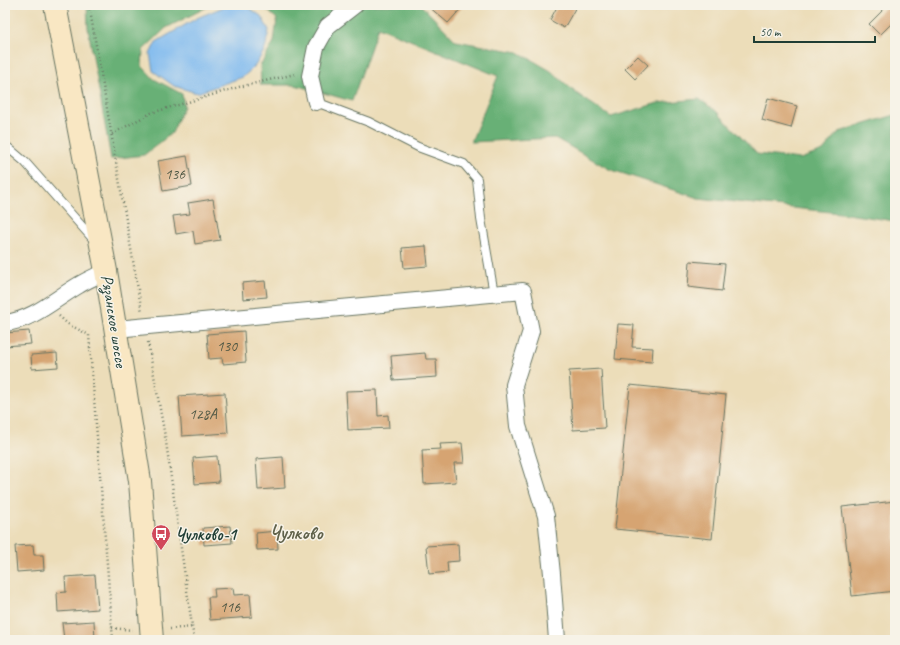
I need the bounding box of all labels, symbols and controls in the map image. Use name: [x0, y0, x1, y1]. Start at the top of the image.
scale bar: [754, 18, 875, 44]
text: 50 m: [760, 24, 782, 40]
house number: 136: [165, 165, 186, 184]
street label: Рязанское шоссе: [95, 273, 132, 370]
house number: 130: [217, 337, 238, 356]
house number: 128А: [189, 405, 218, 424]
district label: Чулково: [269, 521, 324, 545]
bus stop icon: Чулково-1: [150, 523, 172, 551]
place label: Чулково-1: [175, 524, 238, 545]
house number: 116: [220, 598, 241, 617]

